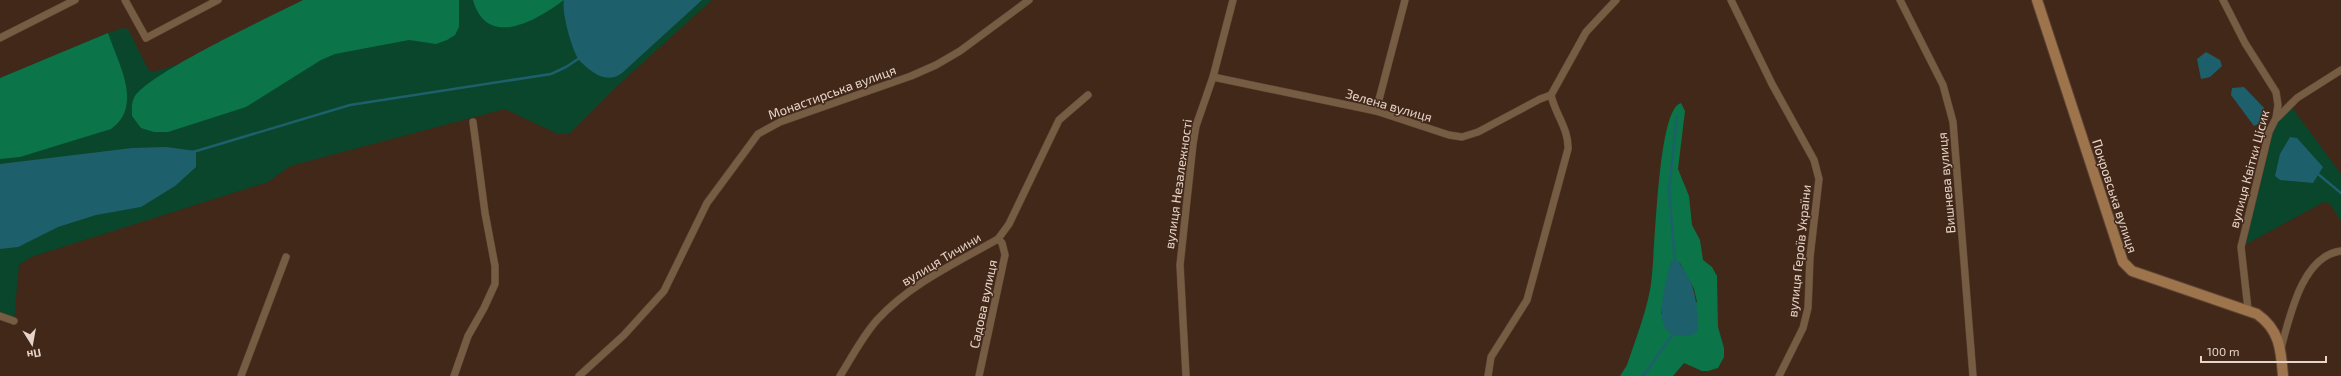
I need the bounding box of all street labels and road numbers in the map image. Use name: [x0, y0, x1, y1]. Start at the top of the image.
street label: Монастирська вулиця: [766, 61, 898, 123]
street label: Зелена вулиця: [1344, 85, 1434, 125]
street label: вулиця Квітки Цісик: [2226, 108, 2272, 230]
street label: вулиця Незалежності: [1161, 118, 1195, 250]
street label: Вишнева вулиця: [1934, 132, 1958, 234]
street label: Покровська вулиця: [2089, 137, 2141, 255]
street label: вулиця Героїв України: [1784, 184, 1814, 318]
street label: вулиця Тичини: [898, 229, 984, 289]
street label: Садова вулиця: [966, 258, 1000, 350]

